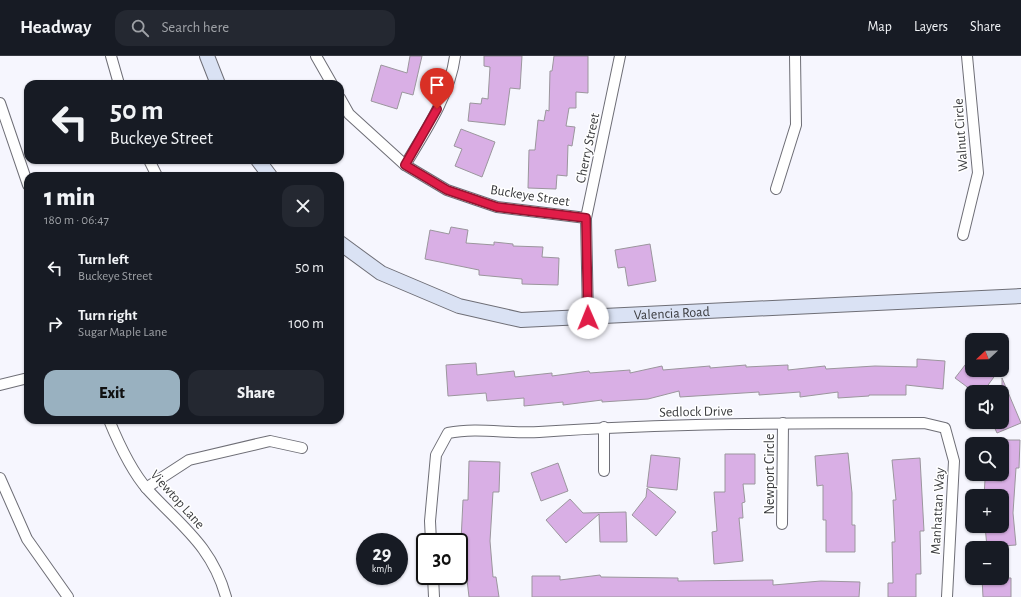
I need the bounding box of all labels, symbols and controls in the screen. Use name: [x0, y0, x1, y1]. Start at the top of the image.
search box: [115, 10, 395, 46]
icon: search: [129, 17, 151, 39]
text: Headway: [20, 18, 91, 37]
text: Search here: [161, 20, 229, 35]
text: Map: [867, 20, 892, 34]
text: Layers: [914, 20, 948, 34]
text: Share: [970, 20, 1001, 34]
pin: [420, 68, 454, 109]
icon: arrive: [426, 74, 448, 96]
icon: left: [44, 96, 96, 148]
text: 50 m: [110, 97, 164, 125]
street label: Walnut Circle: [951, 98, 971, 172]
street label: Cherry Street: [574, 111, 602, 185]
text: Buckeye Street: [110, 130, 213, 148]
street label: Buckeye Street: [489, 183, 571, 209]
button: close: [282, 185, 324, 227]
text: 1 min: [44, 186, 95, 210]
text: 180 m · 06:47: [44, 214, 109, 227]
text: Turn left: [78, 252, 129, 267]
icon: left: [44, 257, 66, 279]
text: 50 m: [295, 260, 324, 275]
text: Buckeye Street: [78, 270, 152, 283]
position arrow: [567, 297, 609, 339]
street label: Valencia Road: [633, 305, 710, 323]
text: Turn right: [78, 308, 137, 323]
icon: right: [44, 313, 66, 335]
text: 100 m: [289, 316, 324, 331]
text: Sugar Maple Lane: [78, 326, 167, 339]
north arrow: [965, 333, 1009, 377]
map controls: [965, 333, 1009, 585]
button: Exit: [44, 370, 180, 416]
button: Share: [188, 370, 324, 416]
button: sound: [965, 385, 1009, 429]
street label: Sedlock Drive: [659, 404, 733, 420]
street label: Newport Circle: [763, 434, 777, 514]
button: search: [965, 437, 1009, 481]
street label: Manhattan Way: [929, 467, 947, 555]
street label: Viewtop Lane: [147, 468, 207, 532]
button: +: [965, 489, 1009, 533]
speed limit sign: 30: [416, 533, 468, 585]
button: −: [965, 541, 1009, 585]
text: 29: [372, 544, 392, 564]
text: km/h: [372, 564, 392, 574]

